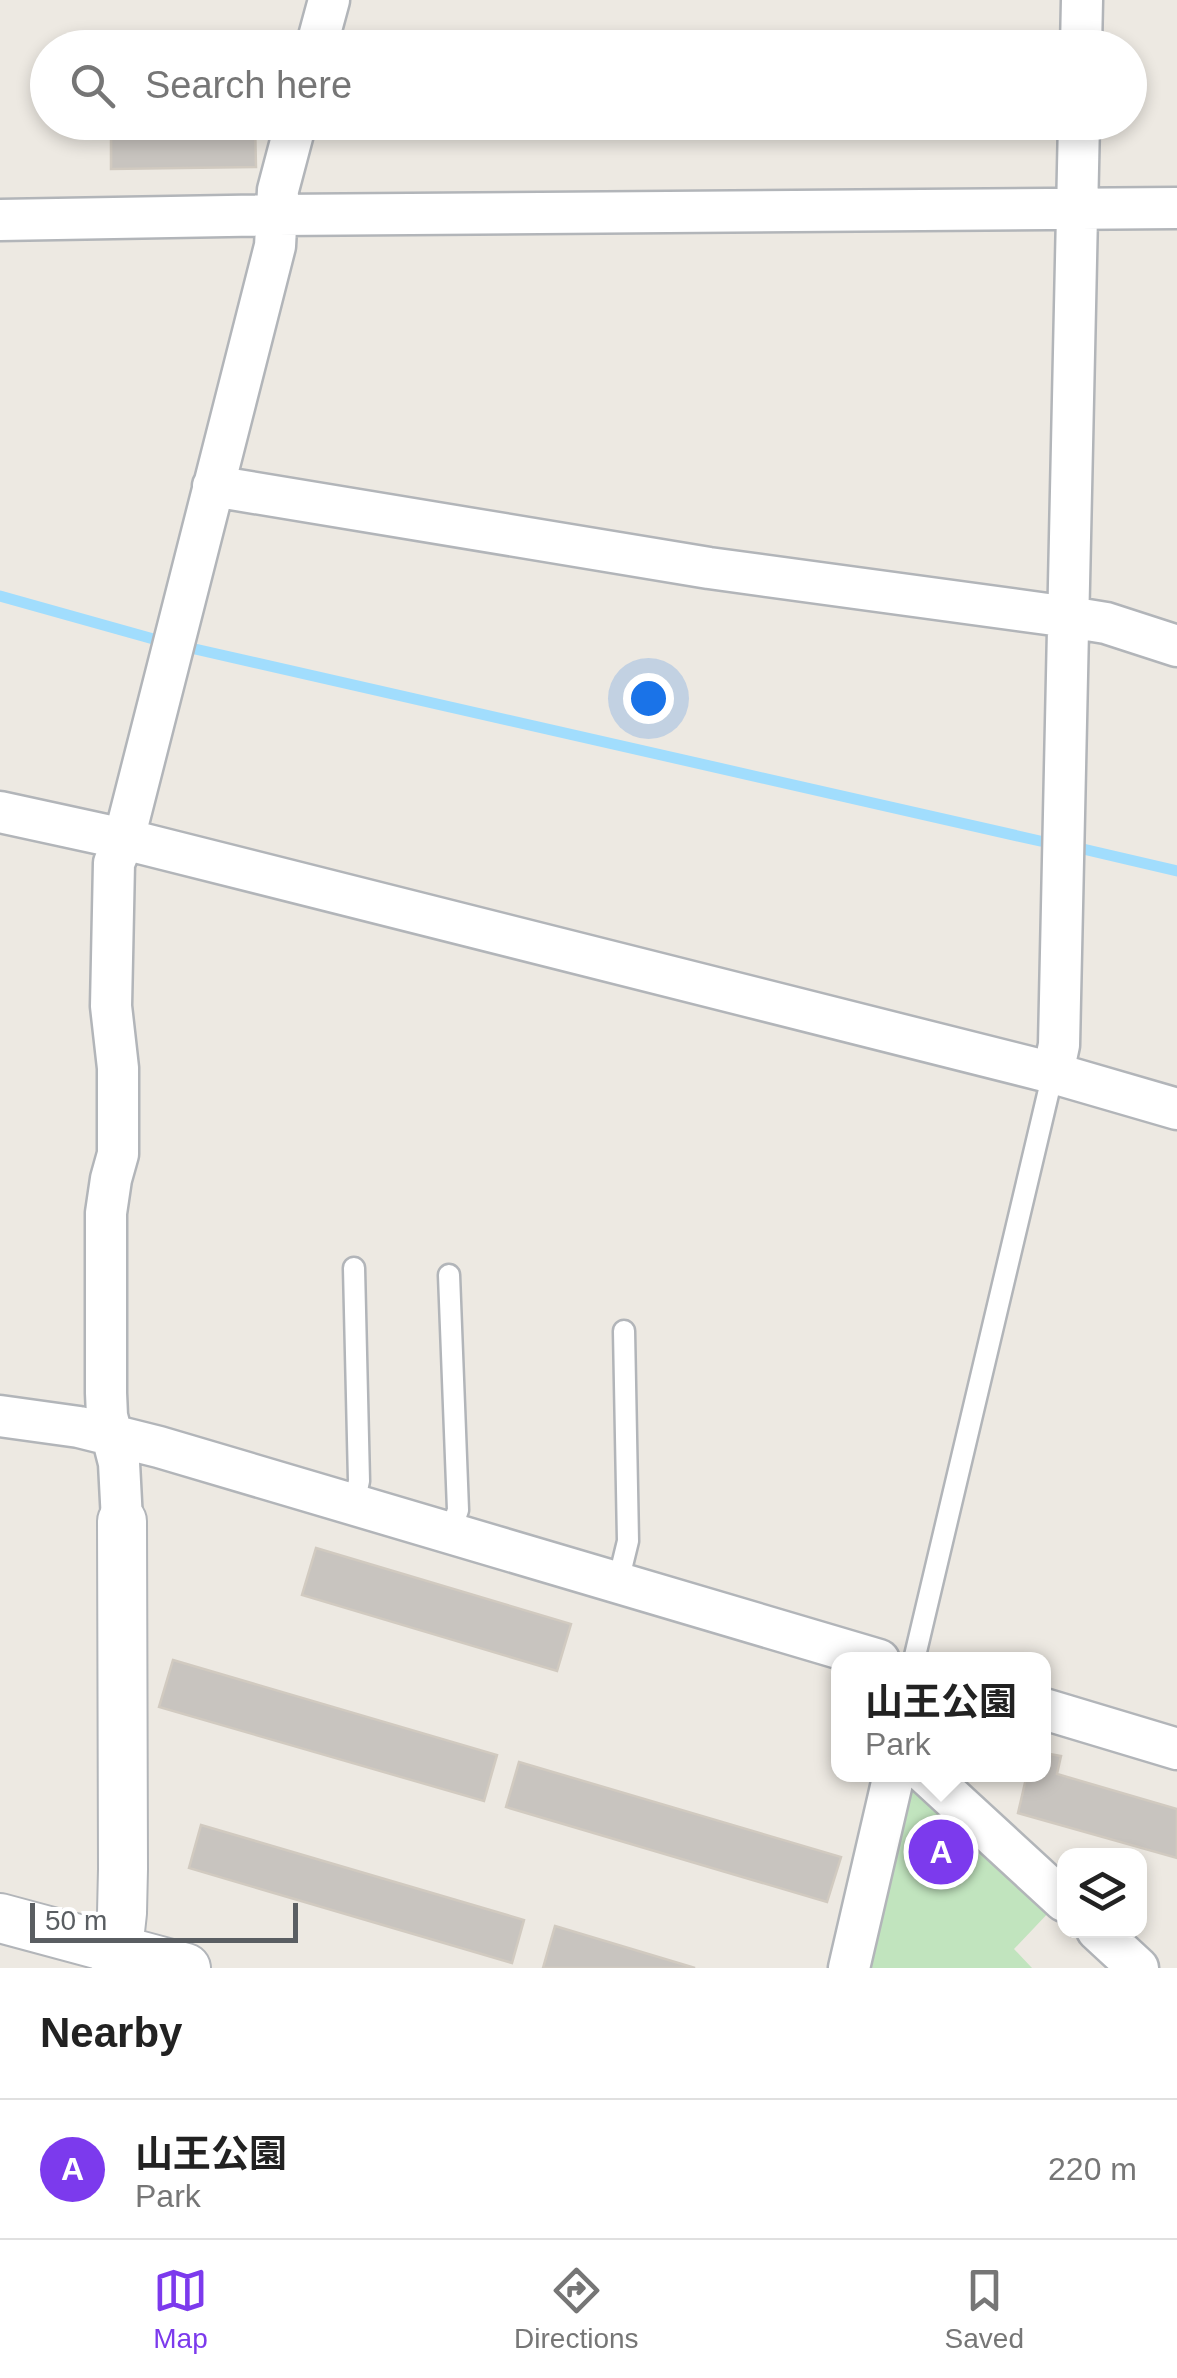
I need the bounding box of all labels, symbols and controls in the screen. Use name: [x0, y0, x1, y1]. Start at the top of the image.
search box: [30, 30, 1147, 140]
icon: search: [65, 58, 120, 113]
text: Search here: [145, 64, 352, 106]
your location: [623, 673, 674, 724]
popup: [831, 1652, 1051, 1782]
text: 山王公園: [865, 1681, 1017, 1723]
text: Park: [865, 1726, 931, 1762]
pin: A: [908, 1814, 974, 1890]
map controls: [1057, 1848, 1147, 1938]
button: layers: [1057, 1848, 1147, 1938]
scale bar: [30, 1898, 298, 1942]
text: 50 m: [45, 1905, 107, 1936]
text: Nearby: [40, 2009, 182, 2056]
text: 山王公園: [135, 2133, 287, 2175]
text: A: [61, 2151, 84, 2187]
text: 220 m: [1048, 2151, 1137, 2187]
text: Park: [135, 2178, 201, 2214]
tab: Map: [153, 2263, 208, 2355]
tab: Directions: [514, 2263, 639, 2355]
tab: Saved: [945, 2263, 1024, 2355]

